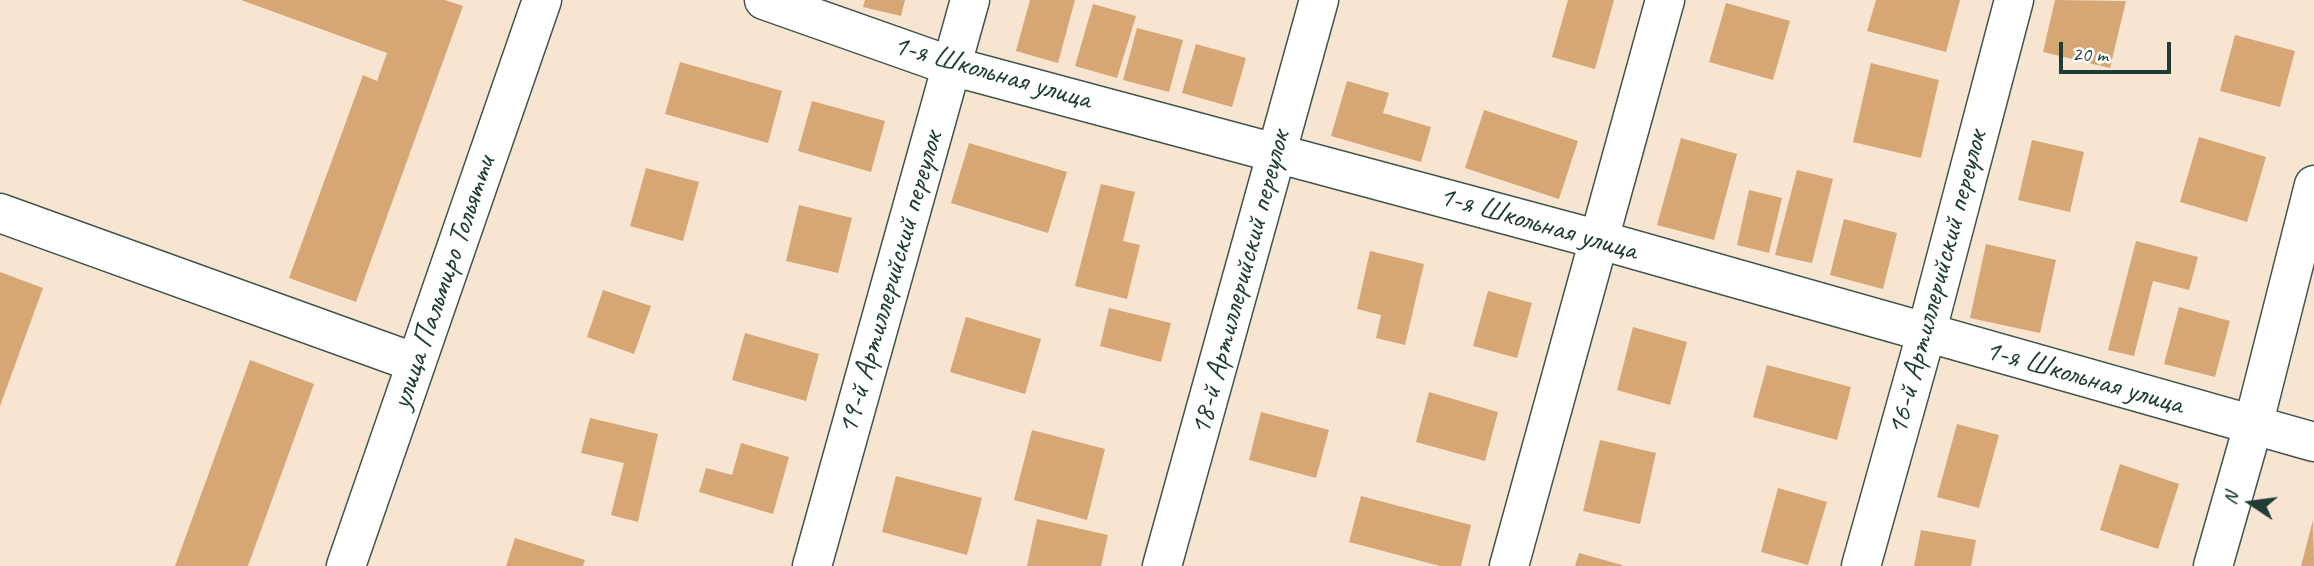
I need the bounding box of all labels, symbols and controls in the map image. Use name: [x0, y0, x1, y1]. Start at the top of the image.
street label: 1-я Школьная улица: [889, 28, 1095, 118]
scale bar: [2062, 28, 2174, 72]
text: 20 m: [2072, 41, 2108, 67]
street label: 19-й Артиллерийский переулок: [830, 127, 952, 439]
street label: 18-й Артиллерийский переулок: [1183, 127, 1299, 439]
street label: 16-й Артиллерийский переулок: [1880, 127, 1996, 439]
street label: улица Пальмиро Тольятти: [384, 152, 504, 414]
street label: 1-я Школьная улица: [1435, 179, 1641, 269]
street label: 1-я Школьная улица: [1981, 333, 2187, 423]
north arrow: [2216, 468, 2286, 538]
text: N: [2218, 490, 2244, 507]

